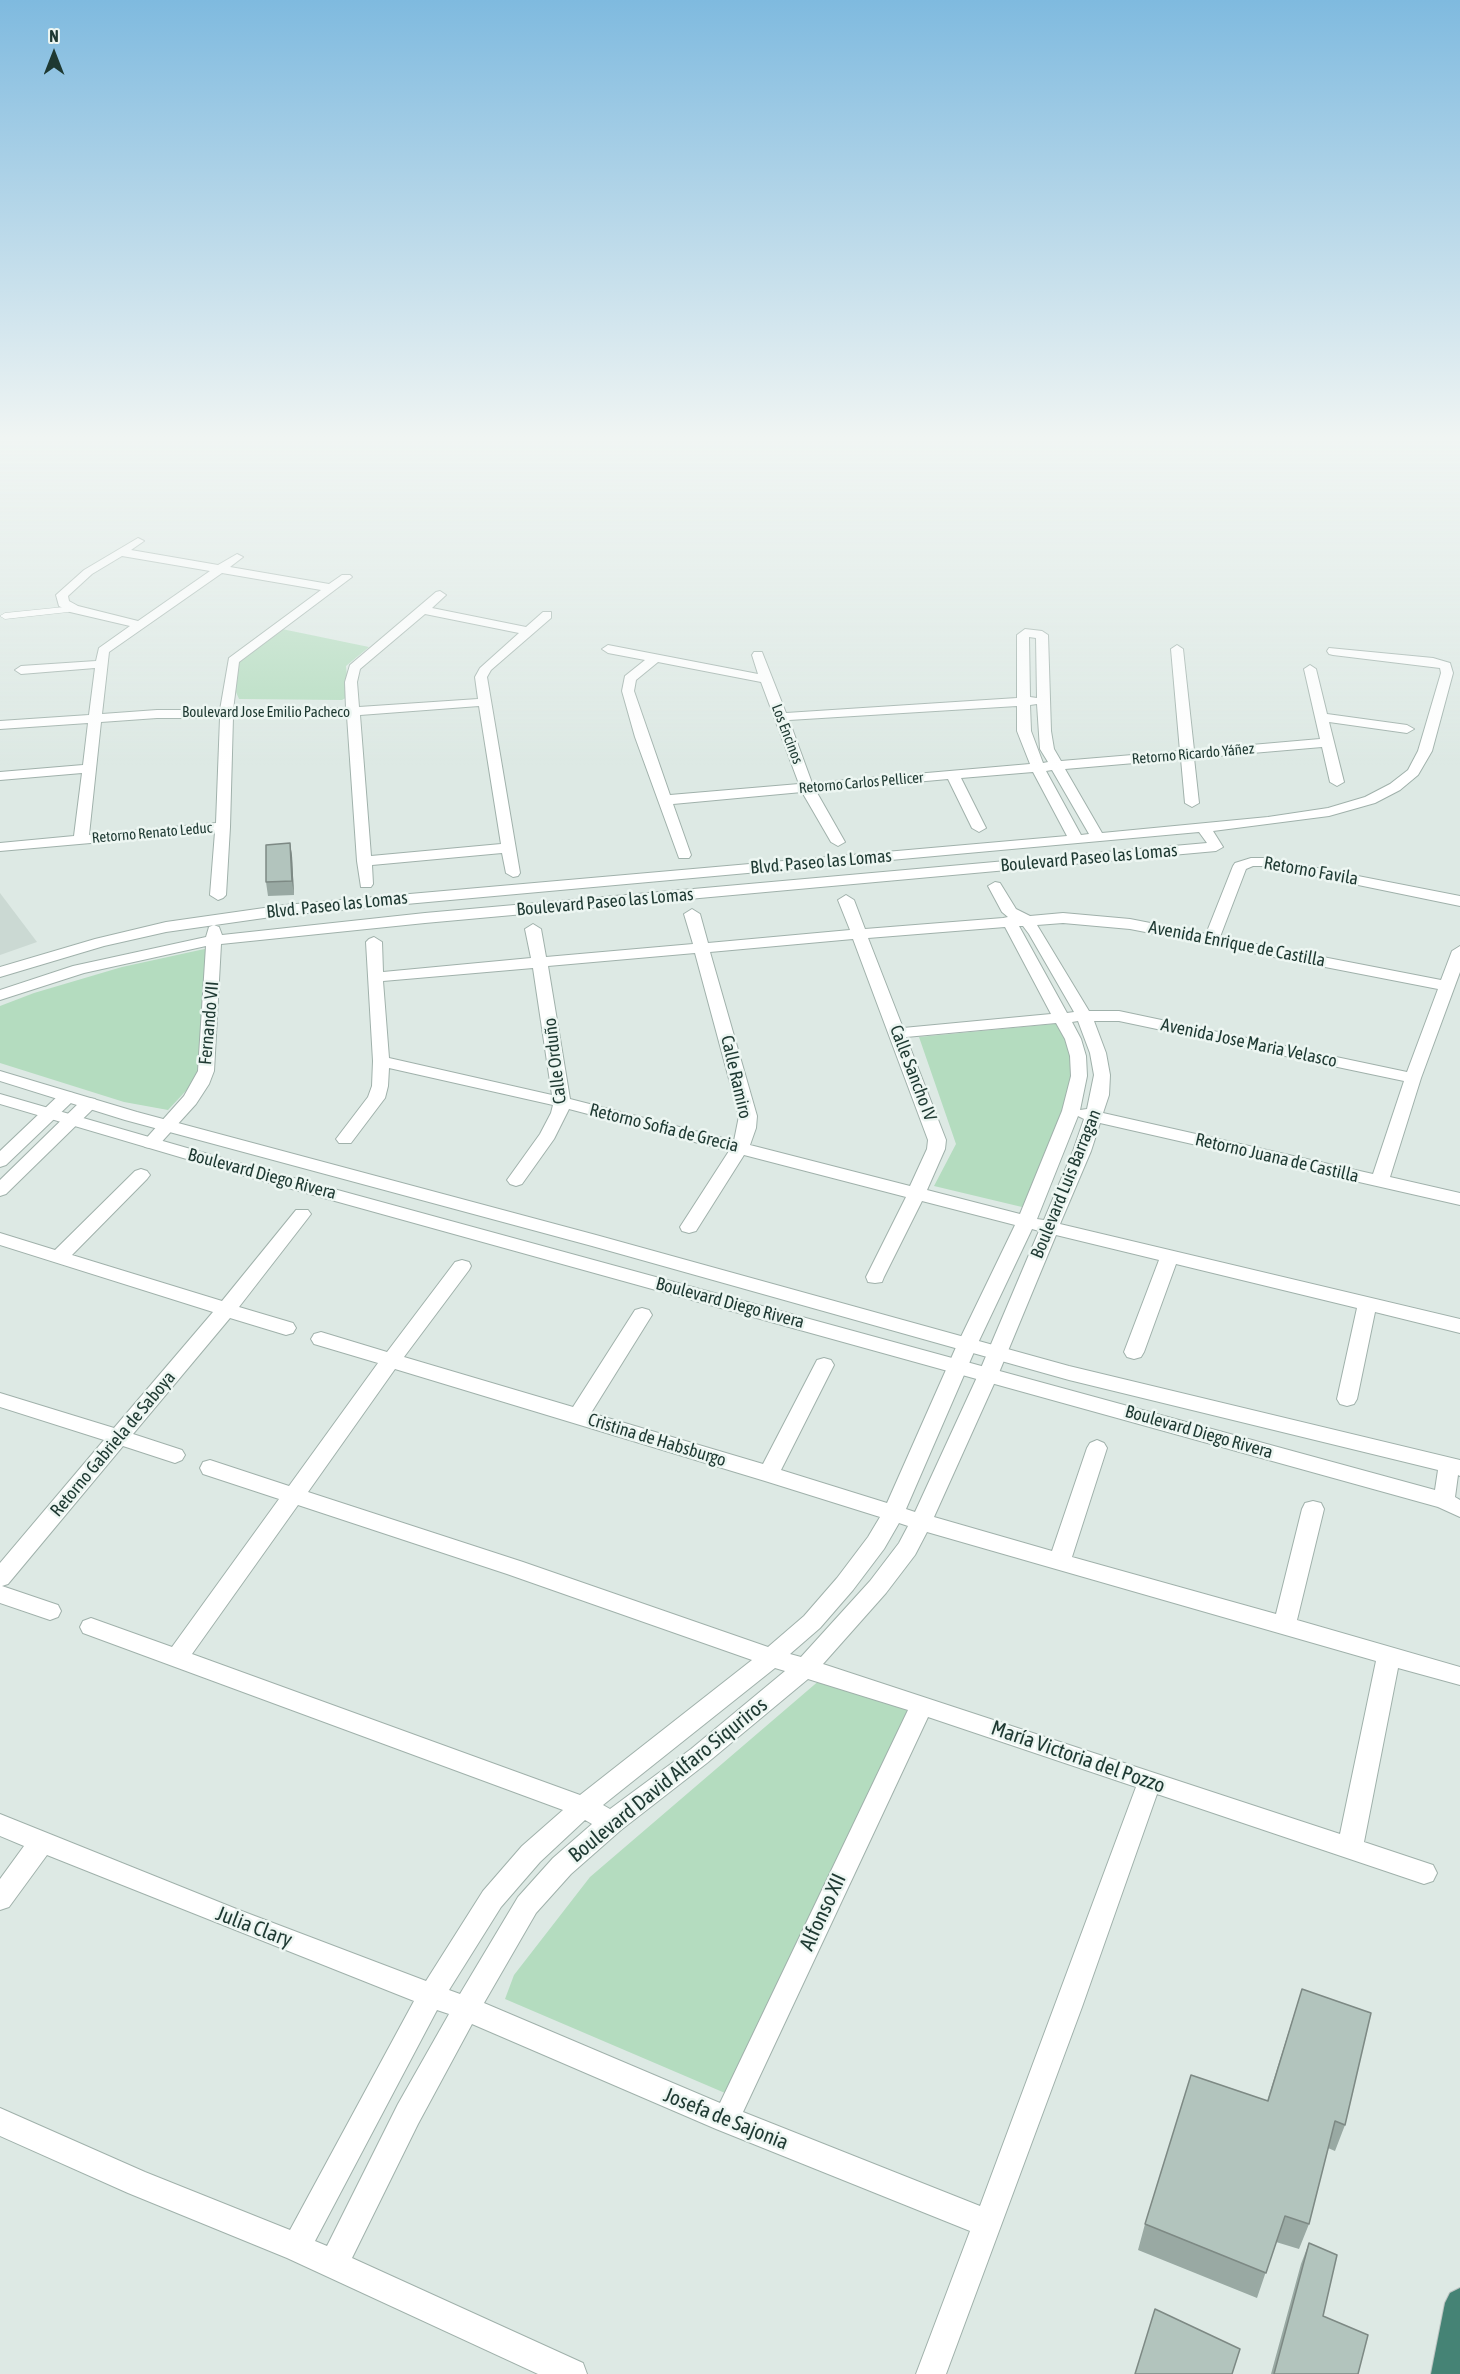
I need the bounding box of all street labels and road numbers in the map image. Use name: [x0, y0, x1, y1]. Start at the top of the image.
street label: Los Encinos: [767, 702, 807, 766]
street label: Boulevard Jose Emilio Pacheco: [182, 703, 350, 721]
street label: Retorno Ricardo Yáñez: [1131, 740, 1255, 768]
street label: Retorno Carlos Pellicer: [798, 769, 924, 797]
street label: Retorno Renato Leduc: [91, 819, 213, 847]
street label: Boulevard Paseo las Lomas: [1000, 840, 1178, 876]
street label: Blvd. Paseo las Lomas: [749, 845, 893, 879]
street label: Retorno Favila: [1262, 852, 1360, 890]
street label: Boulevard Paseo las Lomas: [516, 884, 694, 920]
street label: Blvd. Paseo las Lomas: [265, 887, 409, 923]
street label: Avenida Enrique de Castilla: [1147, 916, 1327, 972]
street label: Fernando VII: [195, 980, 223, 1066]
street label: Avenida Jose Maria Velasco: [1159, 1014, 1339, 1072]
street label: Calle Orduño: [539, 1017, 571, 1105]
street label: Calle Sancho IV: [885, 1022, 941, 1124]
street label: Calle Ramiro: [716, 1033, 756, 1121]
street label: Retorno Sofia de Grecia: [587, 1099, 741, 1157]
street label: Boulevard Luis Barragan: [1026, 1106, 1106, 1262]
street label: Retorno Juana de Castilla: [1193, 1129, 1361, 1187]
street label: Boulevard Diego Rivera: [185, 1144, 339, 1204]
street label: Boulevard Diego Rivera: [653, 1273, 807, 1333]
street label: Retorno Gabriela de Saboya: [46, 1367, 180, 1521]
street label: Boulevard Diego Rivera: [1123, 1401, 1275, 1463]
street label: Cristina de Habsburgo: [585, 1409, 729, 1471]
street label: Boulevard David Alfaro Siquriros: [564, 1692, 772, 1868]
street label: María Victoria del Pozzo: [988, 1715, 1168, 1799]
street label: Alfonso XII: [794, 1870, 852, 1954]
street label: Julia Clary: [212, 1901, 296, 1953]
street label: Josefa de Sajonia: [660, 2083, 792, 2155]

